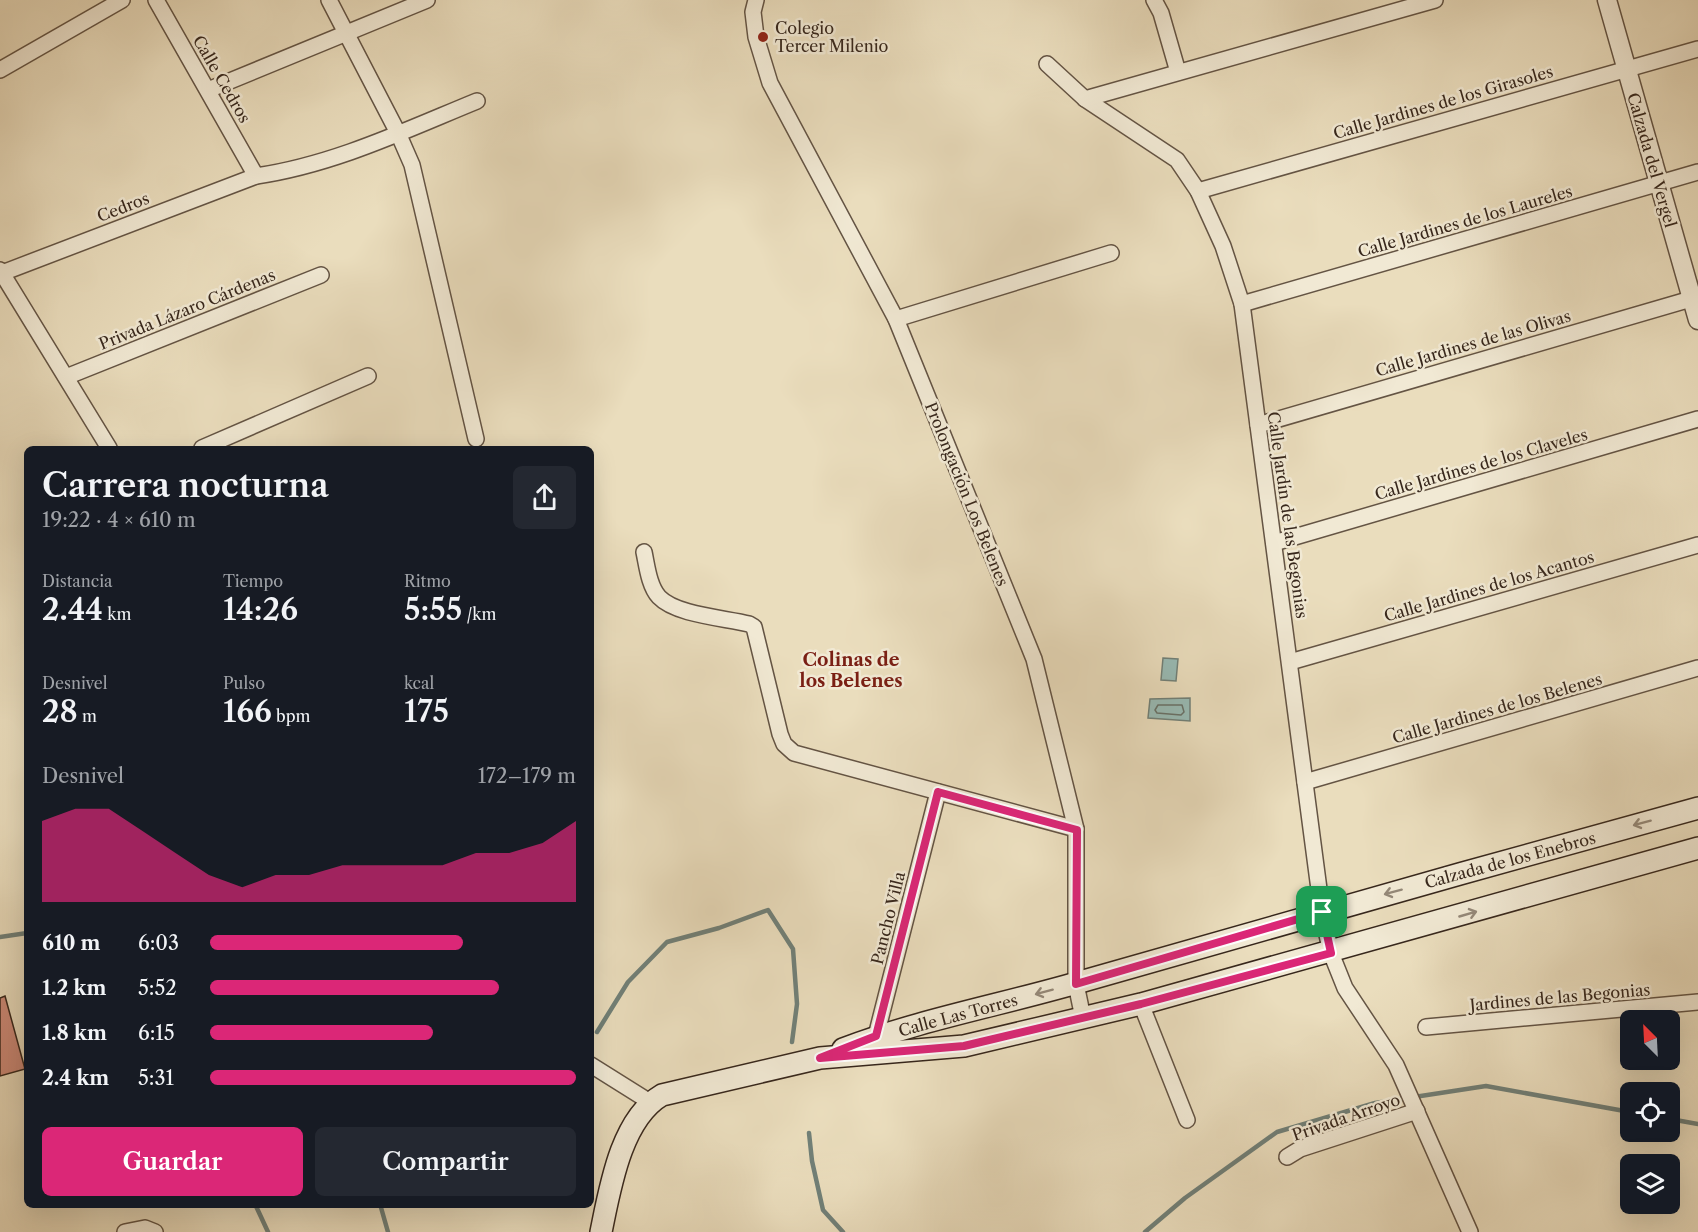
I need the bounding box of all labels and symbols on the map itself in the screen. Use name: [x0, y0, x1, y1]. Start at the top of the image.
place label: Colegio Tercer Milenio: [775, 18, 889, 56]
marker: Colegio Tercer Milenio: [756, 30, 770, 44]
street label: Calle Cedros: [189, 32, 255, 126]
street label: Calle Jardines de los Girasoles: [1331, 61, 1555, 143]
street label: Calzada del Vergel: [1623, 90, 1681, 230]
street label: Calle Jardines de los Laureles: [1355, 181, 1575, 261]
street label: Cedros: [94, 188, 152, 226]
street label: Privada Lázaro Cárdenas: [96, 264, 278, 354]
street label: Calle Jardines de las Olivas: [1373, 305, 1573, 381]
street label: Prolongación Los Belenes: [921, 399, 1013, 589]
street label: Calle Jardín de las Begonias: [1264, 410, 1312, 620]
street label: Calle Jardines de los Claveles: [1372, 424, 1590, 504]
street label: Calle Jardines de los Acantos: [1382, 546, 1596, 626]
district label: Colinas de los Belenes: [799, 649, 903, 692]
street label: Calle Jardines de los Belenes: [1390, 668, 1604, 748]
one-way arrow: [1632, 818, 1651, 830]
street label: Calzada de los Enebros: [1422, 828, 1598, 892]
street label: Pancho Villa: [867, 869, 909, 967]
pin: [1296, 886, 1347, 937]
one-way arrow: [1384, 887, 1403, 898]
one-way arrow: [1458, 907, 1477, 919]
street label: Jardines de las Begonias: [1466, 979, 1651, 1015]
one-way arrow: [1035, 987, 1054, 998]
street label: Calle Las Torres: [896, 989, 1020, 1041]
north arrow: [1620, 1010, 1680, 1070]
street label: Privada Arroyo: [1289, 1089, 1403, 1145]

